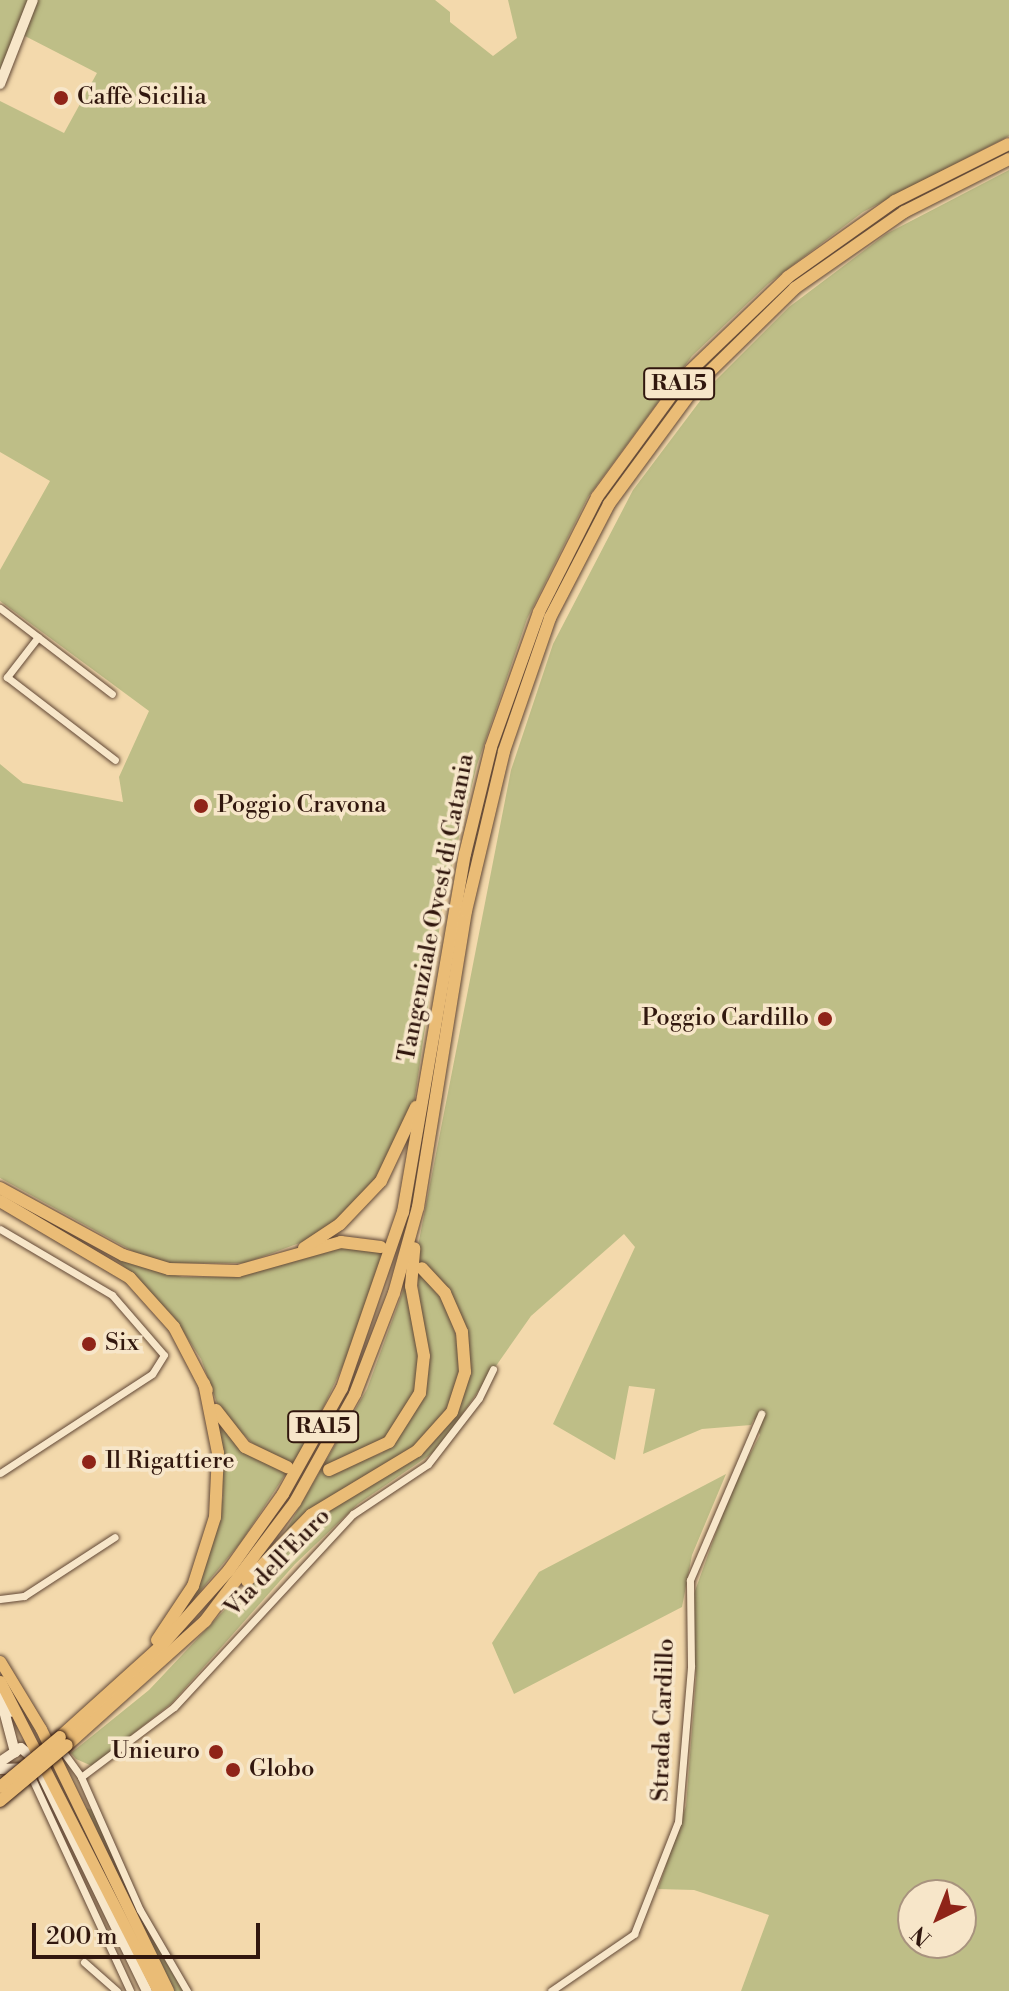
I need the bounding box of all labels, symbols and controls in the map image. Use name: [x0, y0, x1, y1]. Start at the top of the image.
place label: Caffè Sicilia: [77, 84, 207, 112]
marker: Caffè Sicilia: [52, 89, 70, 107]
road number: RA15: [643, 366, 715, 402]
street label: Tangenziale Ovest di Catania: [393, 751, 481, 1065]
place label: Poggio Cravona: [217, 792, 387, 820]
marker: Poggio Cravona: [192, 797, 210, 815]
place label: Poggio Cardillo: [641, 1005, 809, 1033]
marker: Poggio Cardillo: [816, 1010, 834, 1028]
place label: Six: [105, 1330, 139, 1358]
marker: Six: [80, 1335, 98, 1353]
road number: RA15: [287, 1409, 359, 1445]
place label: Il Rigattiere: [105, 1448, 235, 1476]
marker: Il Rigattiere: [80, 1453, 98, 1471]
street label: Via dell'Euro: [219, 1503, 337, 1623]
street label: Strada Cardillo: [647, 1638, 681, 1802]
place label: Unieuro: [111, 1738, 200, 1766]
marker: Unieuro: [207, 1743, 225, 1761]
place label: Globo: [249, 1756, 314, 1784]
marker: Globo: [224, 1761, 242, 1779]
north arrow: [897, 1879, 977, 1959]
scale bar: [36, 1907, 264, 1957]
text: N: [906, 1920, 937, 1951]
text: 200 m: [46, 1922, 117, 1952]

